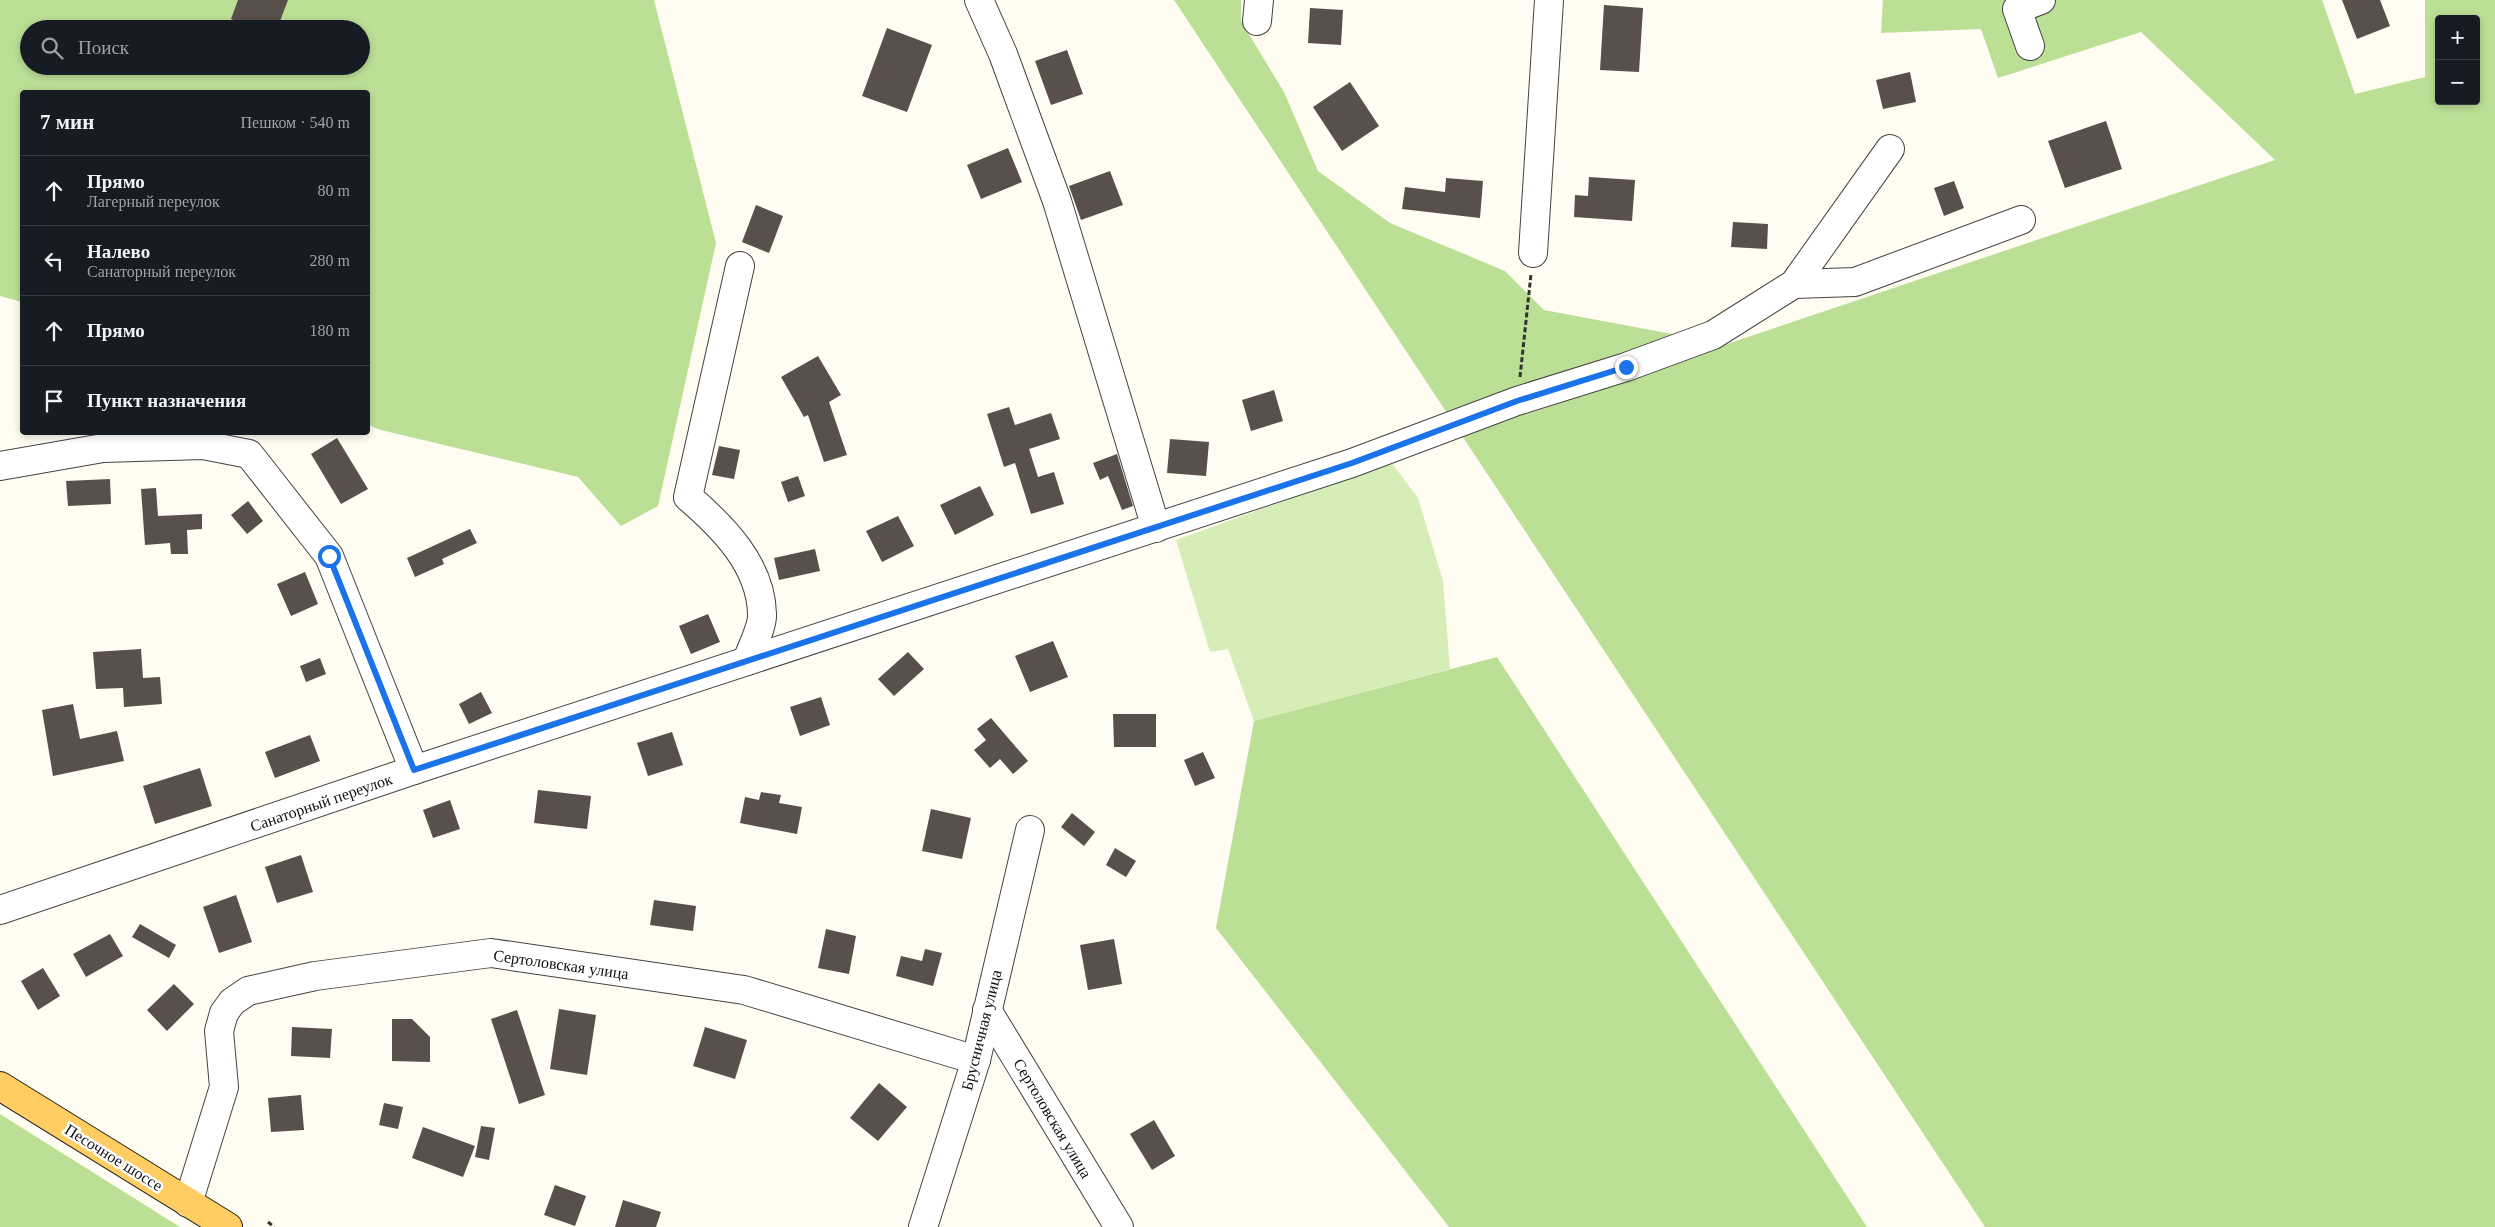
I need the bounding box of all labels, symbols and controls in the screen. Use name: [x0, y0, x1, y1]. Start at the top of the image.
map controls: [2435, 15, 2480, 105]
button: +: [2435, 15, 2480, 60]
search box: [20, 20, 370, 75]
icon: search: [38, 34, 66, 62]
text: Поиск: [78, 37, 129, 58]
button: −: [2435, 60, 2480, 105]
text: 7 мин: [40, 110, 94, 134]
text: Пешком · 540 m: [240, 114, 350, 131]
text: Прямо: [87, 171, 145, 192]
icon: ahead: [40, 177, 68, 205]
text: 80 m: [318, 182, 350, 199]
text: Лагерный переулок: [87, 193, 220, 210]
text: Налево: [87, 241, 150, 262]
icon: left: [40, 247, 68, 275]
text: 280 m: [310, 252, 350, 269]
text: Санаторный переулок: [87, 263, 236, 280]
icon: ahead: [40, 317, 68, 345]
text: Прямо: [87, 320, 145, 341]
text: 180 m: [310, 322, 350, 339]
route end: [1615, 356, 1638, 379]
icon: arrive: [40, 387, 68, 415]
text: Пункт назначения: [87, 390, 246, 411]
route start: [318, 545, 341, 568]
street label: Санаторный переулок: [248, 770, 395, 836]
street label: Сертоловская улица: [492, 947, 630, 983]
street label: Брусничная улица: [958, 968, 1006, 1092]
street label: Сертоловская улица: [1009, 1055, 1095, 1182]
street label: Песочное шоссе: [62, 1121, 166, 1194]

